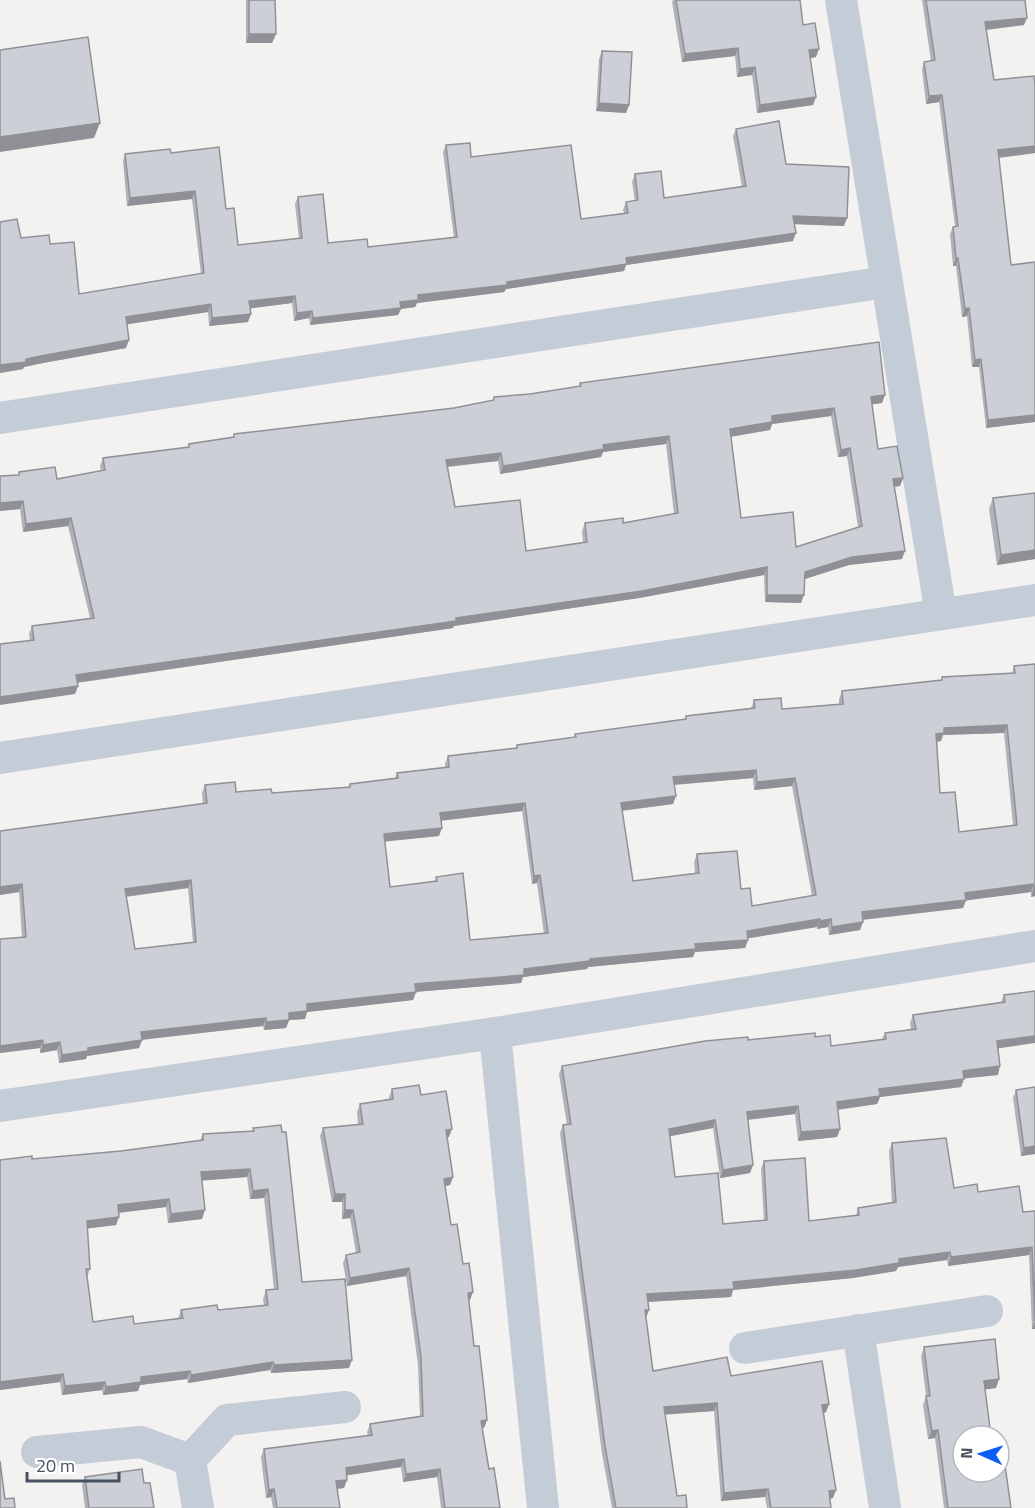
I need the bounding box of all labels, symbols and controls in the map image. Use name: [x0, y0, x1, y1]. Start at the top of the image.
north arrow: [951, 1424, 1011, 1484]
scale bar: [27, 1445, 118, 1483]
text: N: [954, 1447, 978, 1459]
text: 20 m: [36, 1452, 75, 1479]

